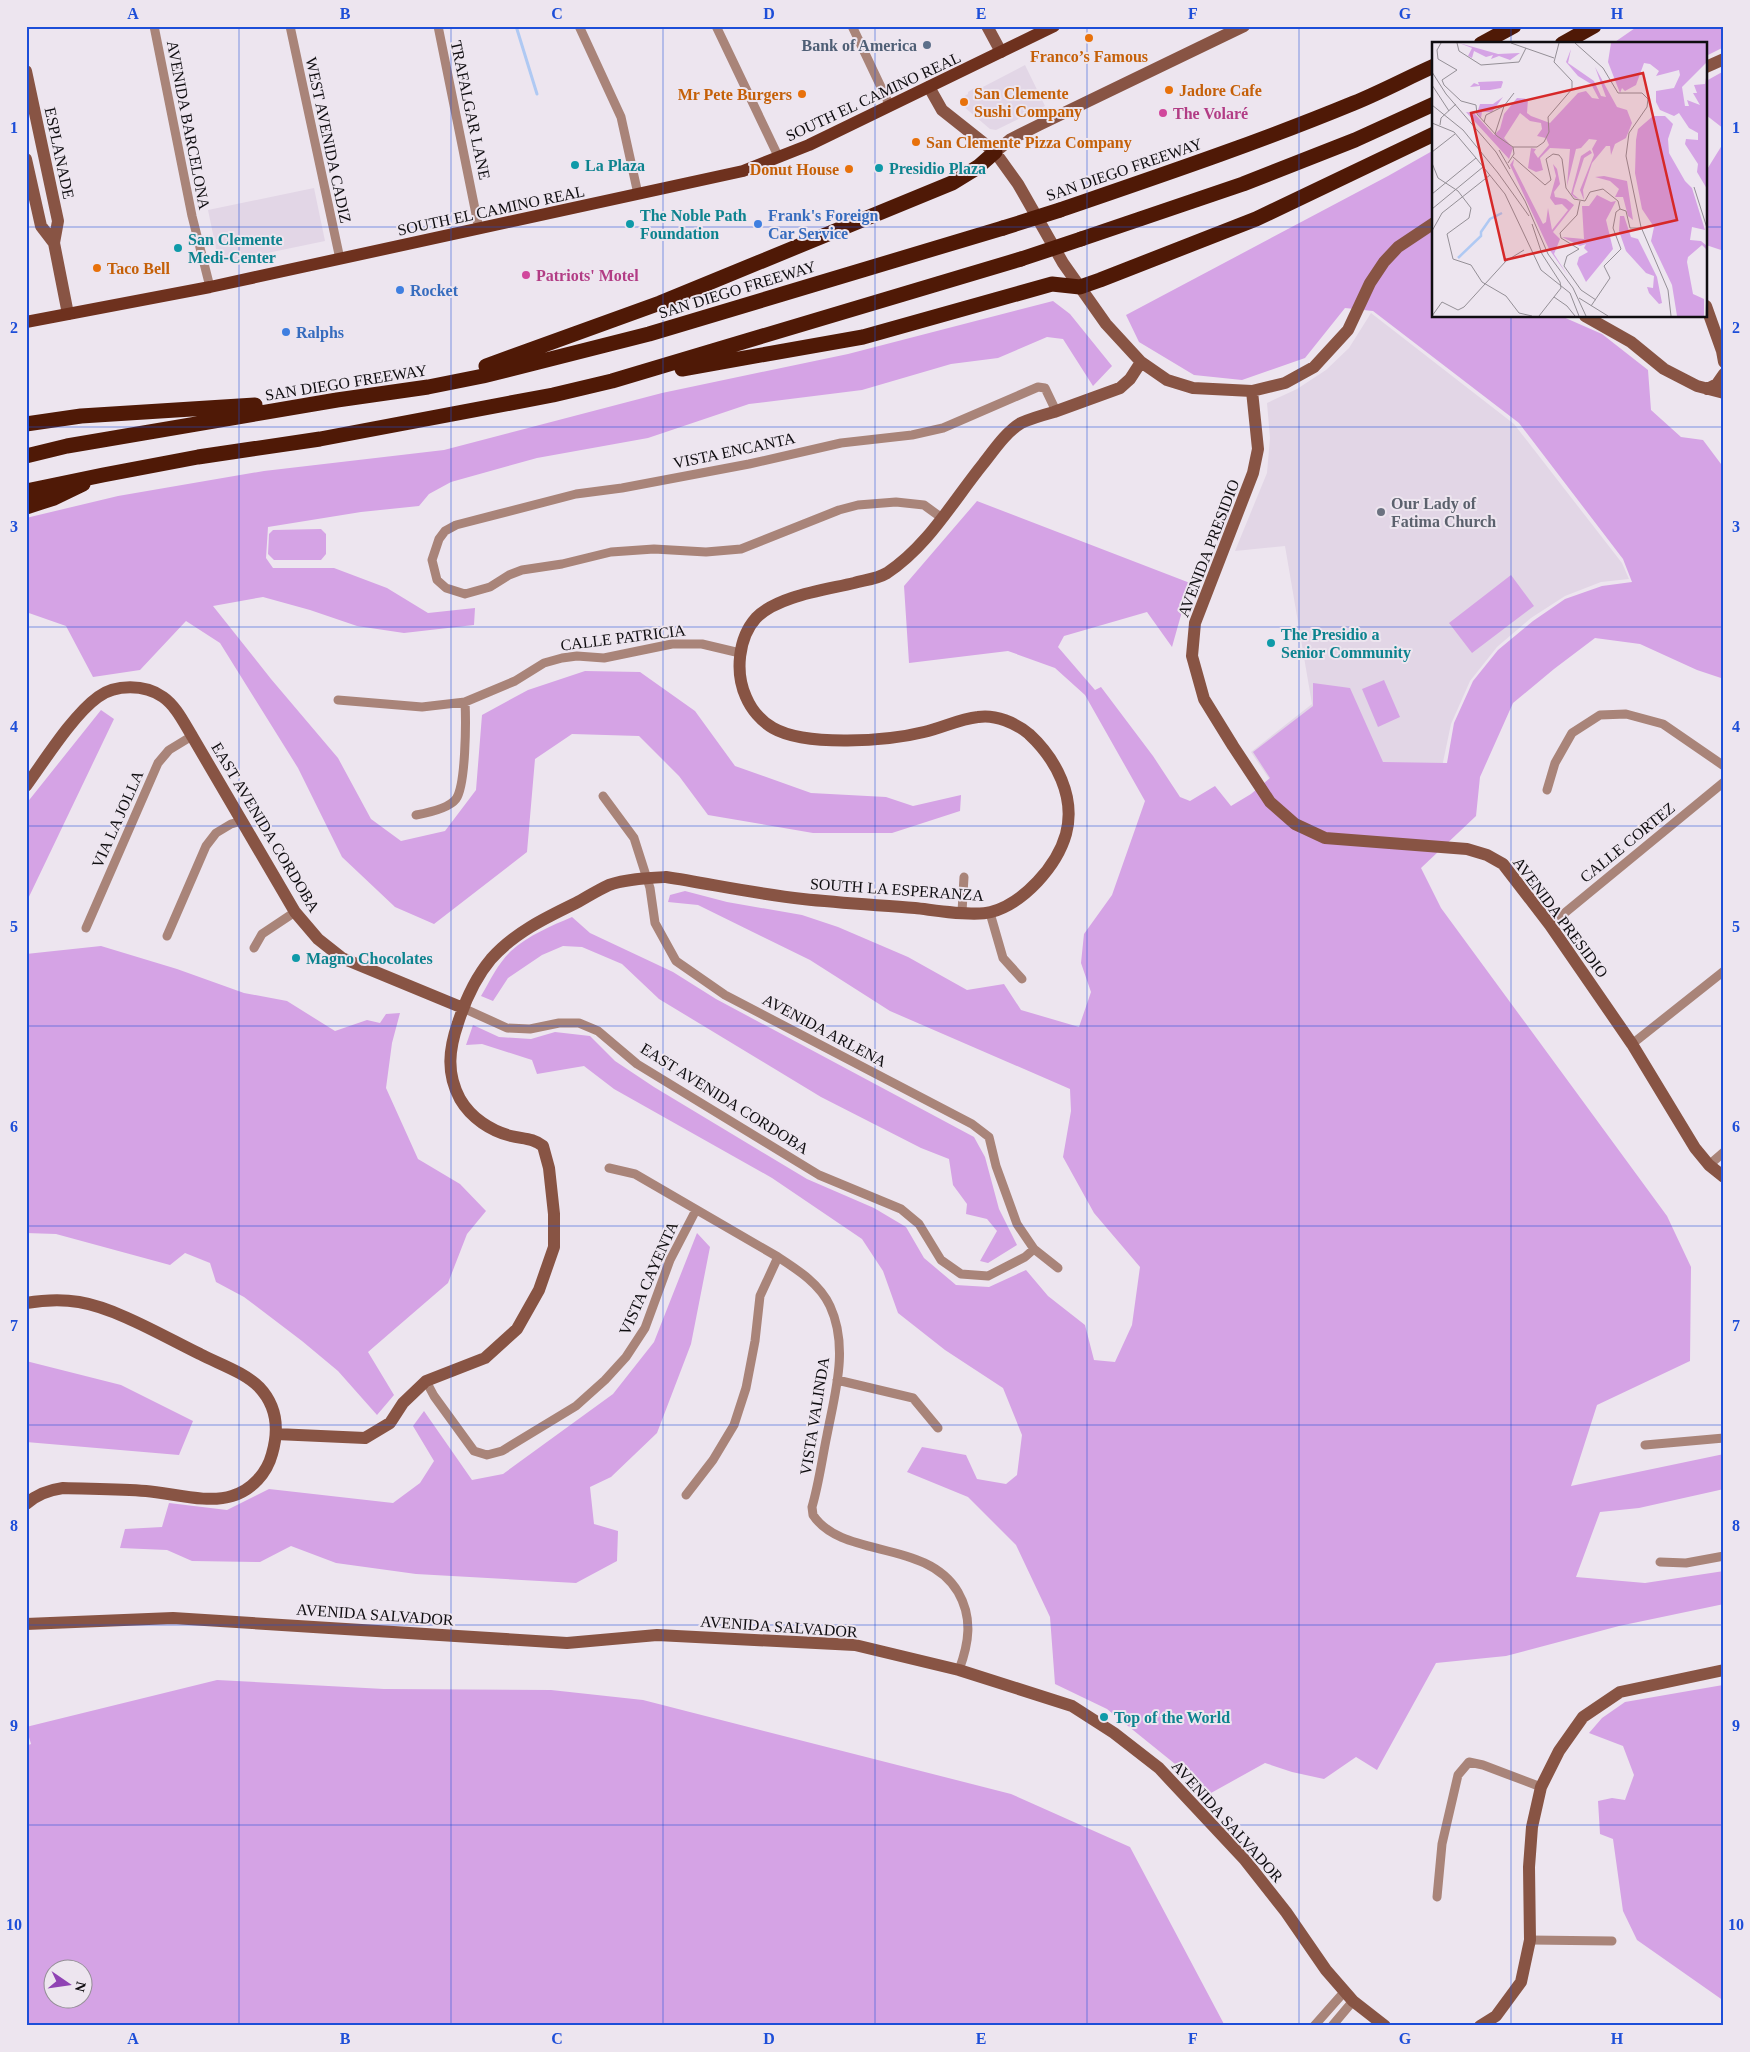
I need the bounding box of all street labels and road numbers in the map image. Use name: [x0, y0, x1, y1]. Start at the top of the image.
street label: AVENIDA BARCELONA: [164, 39, 213, 211]
street label: TRAFALGAR LANE: [447, 39, 494, 181]
street label: SOUTH EL CAMINO REAL: [783, 48, 963, 145]
street label: WEST AVENIDA CADIZ: [303, 56, 354, 225]
street label: ESPLANADE: [41, 106, 78, 201]
street label: SAN DIEGO FREEWAY: [1044, 135, 1205, 204]
street label: SOUTH EL CAMINO REAL: [396, 182, 586, 239]
street label: SAN DIEGO FREEWAY: [656, 257, 818, 322]
street label: SAN DIEGO FREEWAY: [264, 361, 429, 404]
street label: VISTA ENCANTA: [672, 429, 797, 472]
street label: AVENIDA PRESIDIO: [1174, 477, 1243, 619]
street label: CALLE PATRICIA: [559, 621, 687, 654]
street label: EAST AVENIDA CORDOBA: [208, 739, 323, 916]
street label: VIA LA JOLLA: [88, 767, 147, 871]
street label: CALLE CORTEZ: [1577, 799, 1678, 886]
street label: AVENIDA PRESIDIO: [1510, 854, 1611, 981]
street label: SOUTH LA ESPERANZA: [809, 875, 985, 904]
street label: AVENIDA ARLENA: [760, 991, 890, 1071]
street label: EAST AVENIDA CORDOBA: [638, 1040, 812, 1158]
street label: VISTA CAYENTA: [616, 1218, 681, 1338]
street label: VISTA VALINDA: [797, 1355, 832, 1476]
street label: AVENIDA SALVADOR: [296, 1601, 454, 1628]
street label: AVENIDA SALVADOR: [700, 1613, 858, 1640]
street label: AVENIDA SALVADOR: [1169, 1757, 1287, 1886]

